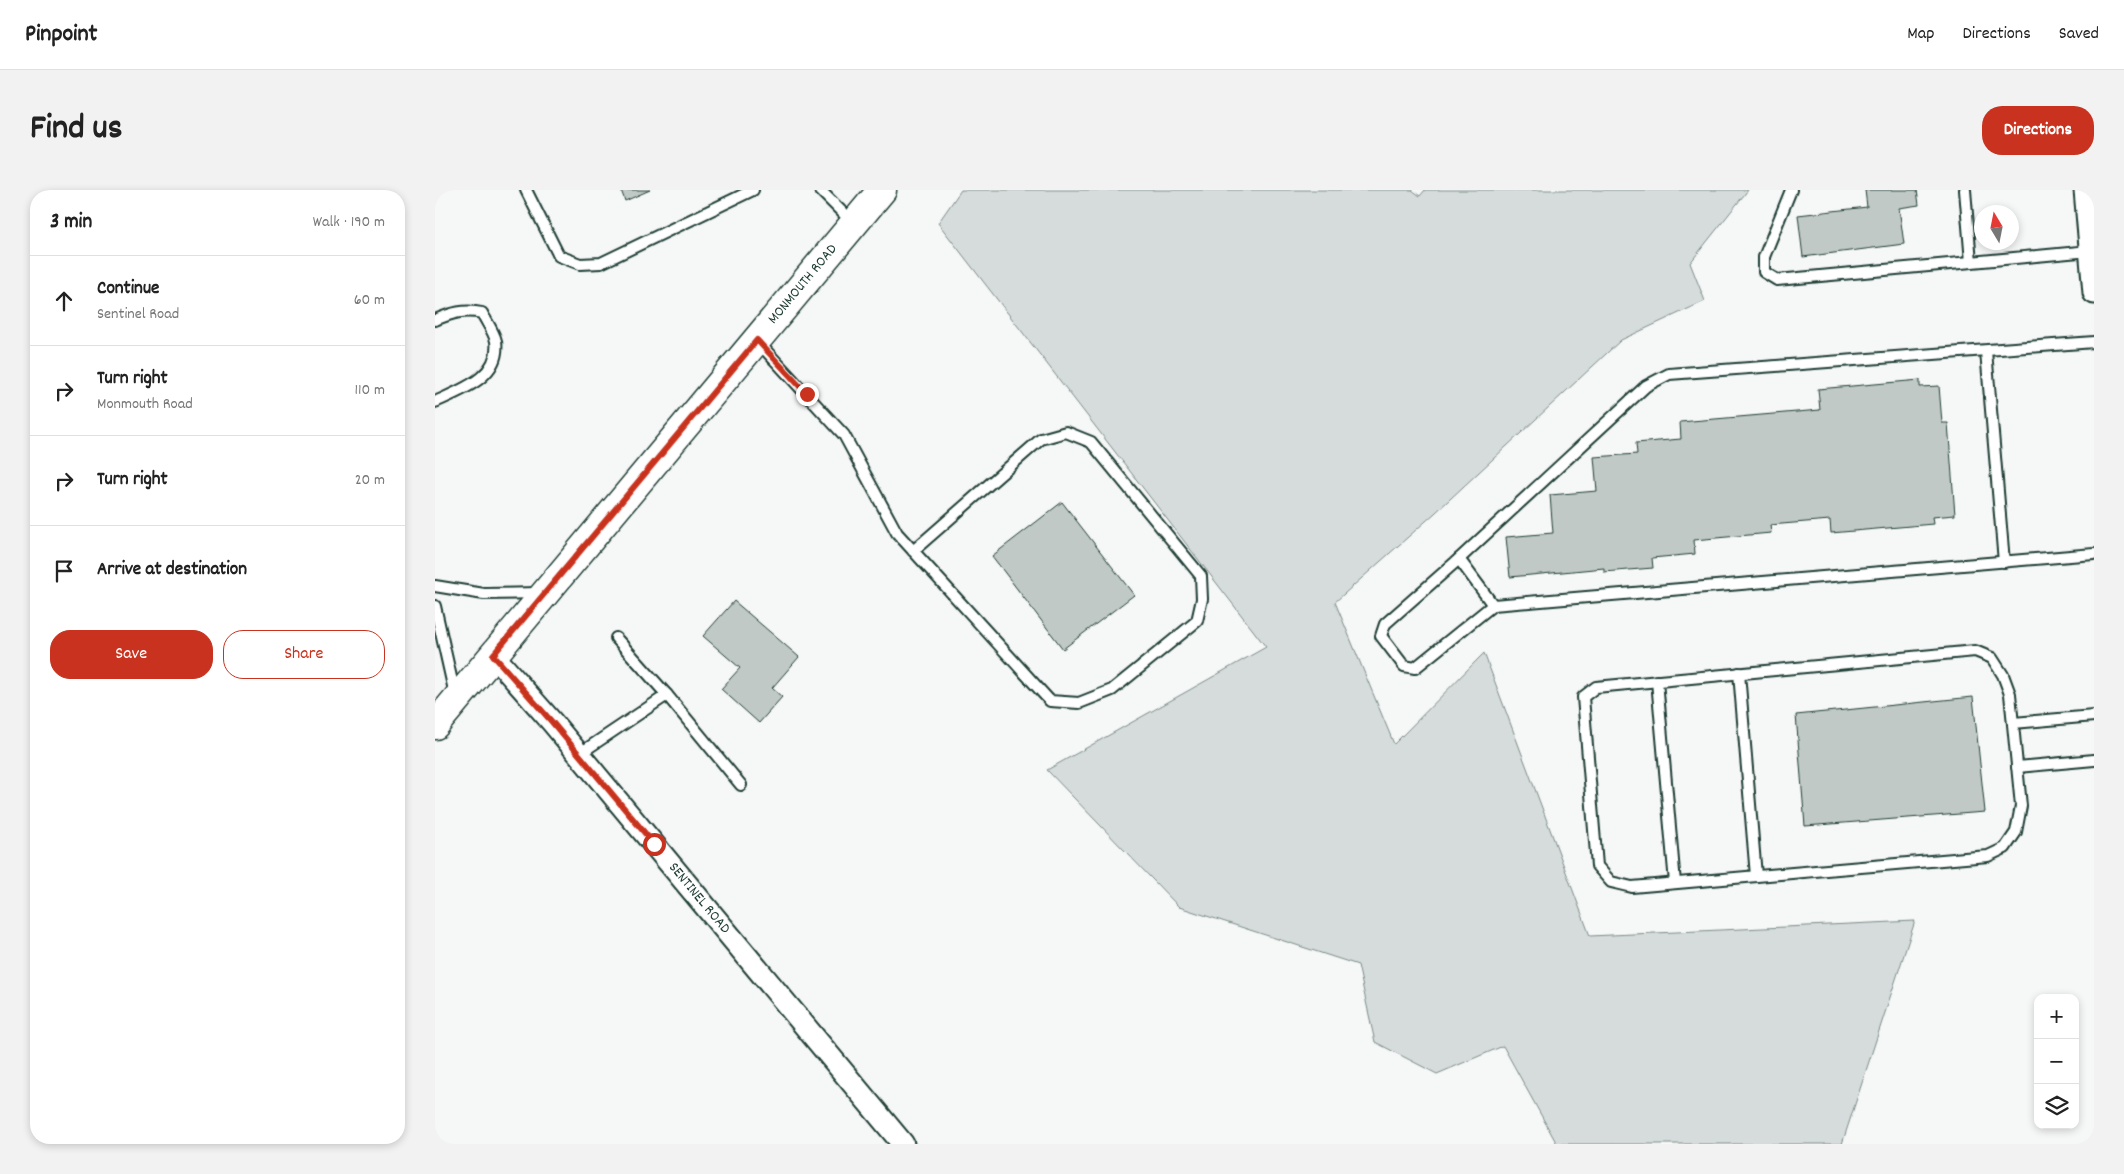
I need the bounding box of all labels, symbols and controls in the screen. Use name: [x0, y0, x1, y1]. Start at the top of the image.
text: Pinpoint: [25, 18, 97, 52]
text: Map: [1907, 22, 1934, 47]
text: Directions: [1962, 22, 2031, 47]
text: Saved: [2059, 22, 2099, 47]
text: Find us: [30, 105, 122, 155]
button: Directions: [1982, 106, 2094, 155]
north arrow: [1974, 205, 2019, 250]
text: 3 min: [50, 208, 92, 238]
text: Walk · 190 m: [313, 211, 385, 234]
street label: MONMOUTH ROAD: [763, 239, 843, 329]
text: Continue: [97, 276, 159, 303]
icon: ahead: [50, 287, 78, 315]
text: 60 m: [354, 289, 385, 312]
text: Sentinel Road: [97, 303, 179, 326]
text: Turn right: [97, 366, 168, 393]
icon: right: [50, 377, 78, 405]
text: 110 m: [355, 379, 385, 402]
route end: [796, 383, 819, 406]
text: Monmouth Road: [97, 393, 193, 416]
icon: right: [50, 467, 78, 495]
text: Turn right: [97, 467, 168, 494]
text: 20 m: [355, 469, 385, 492]
icon: arrive: [50, 557, 78, 585]
text: Arrive at destination: [97, 557, 247, 584]
button: Save: [50, 630, 213, 679]
button: Share: [223, 630, 385, 679]
route start: [643, 833, 666, 856]
street label: SENTINEL ROAD: [663, 858, 735, 939]
map controls: [2034, 994, 2079, 1129]
button: +: [2034, 994, 2079, 1039]
button: −: [2034, 1039, 2079, 1084]
button: layers: [2034, 1084, 2079, 1129]

